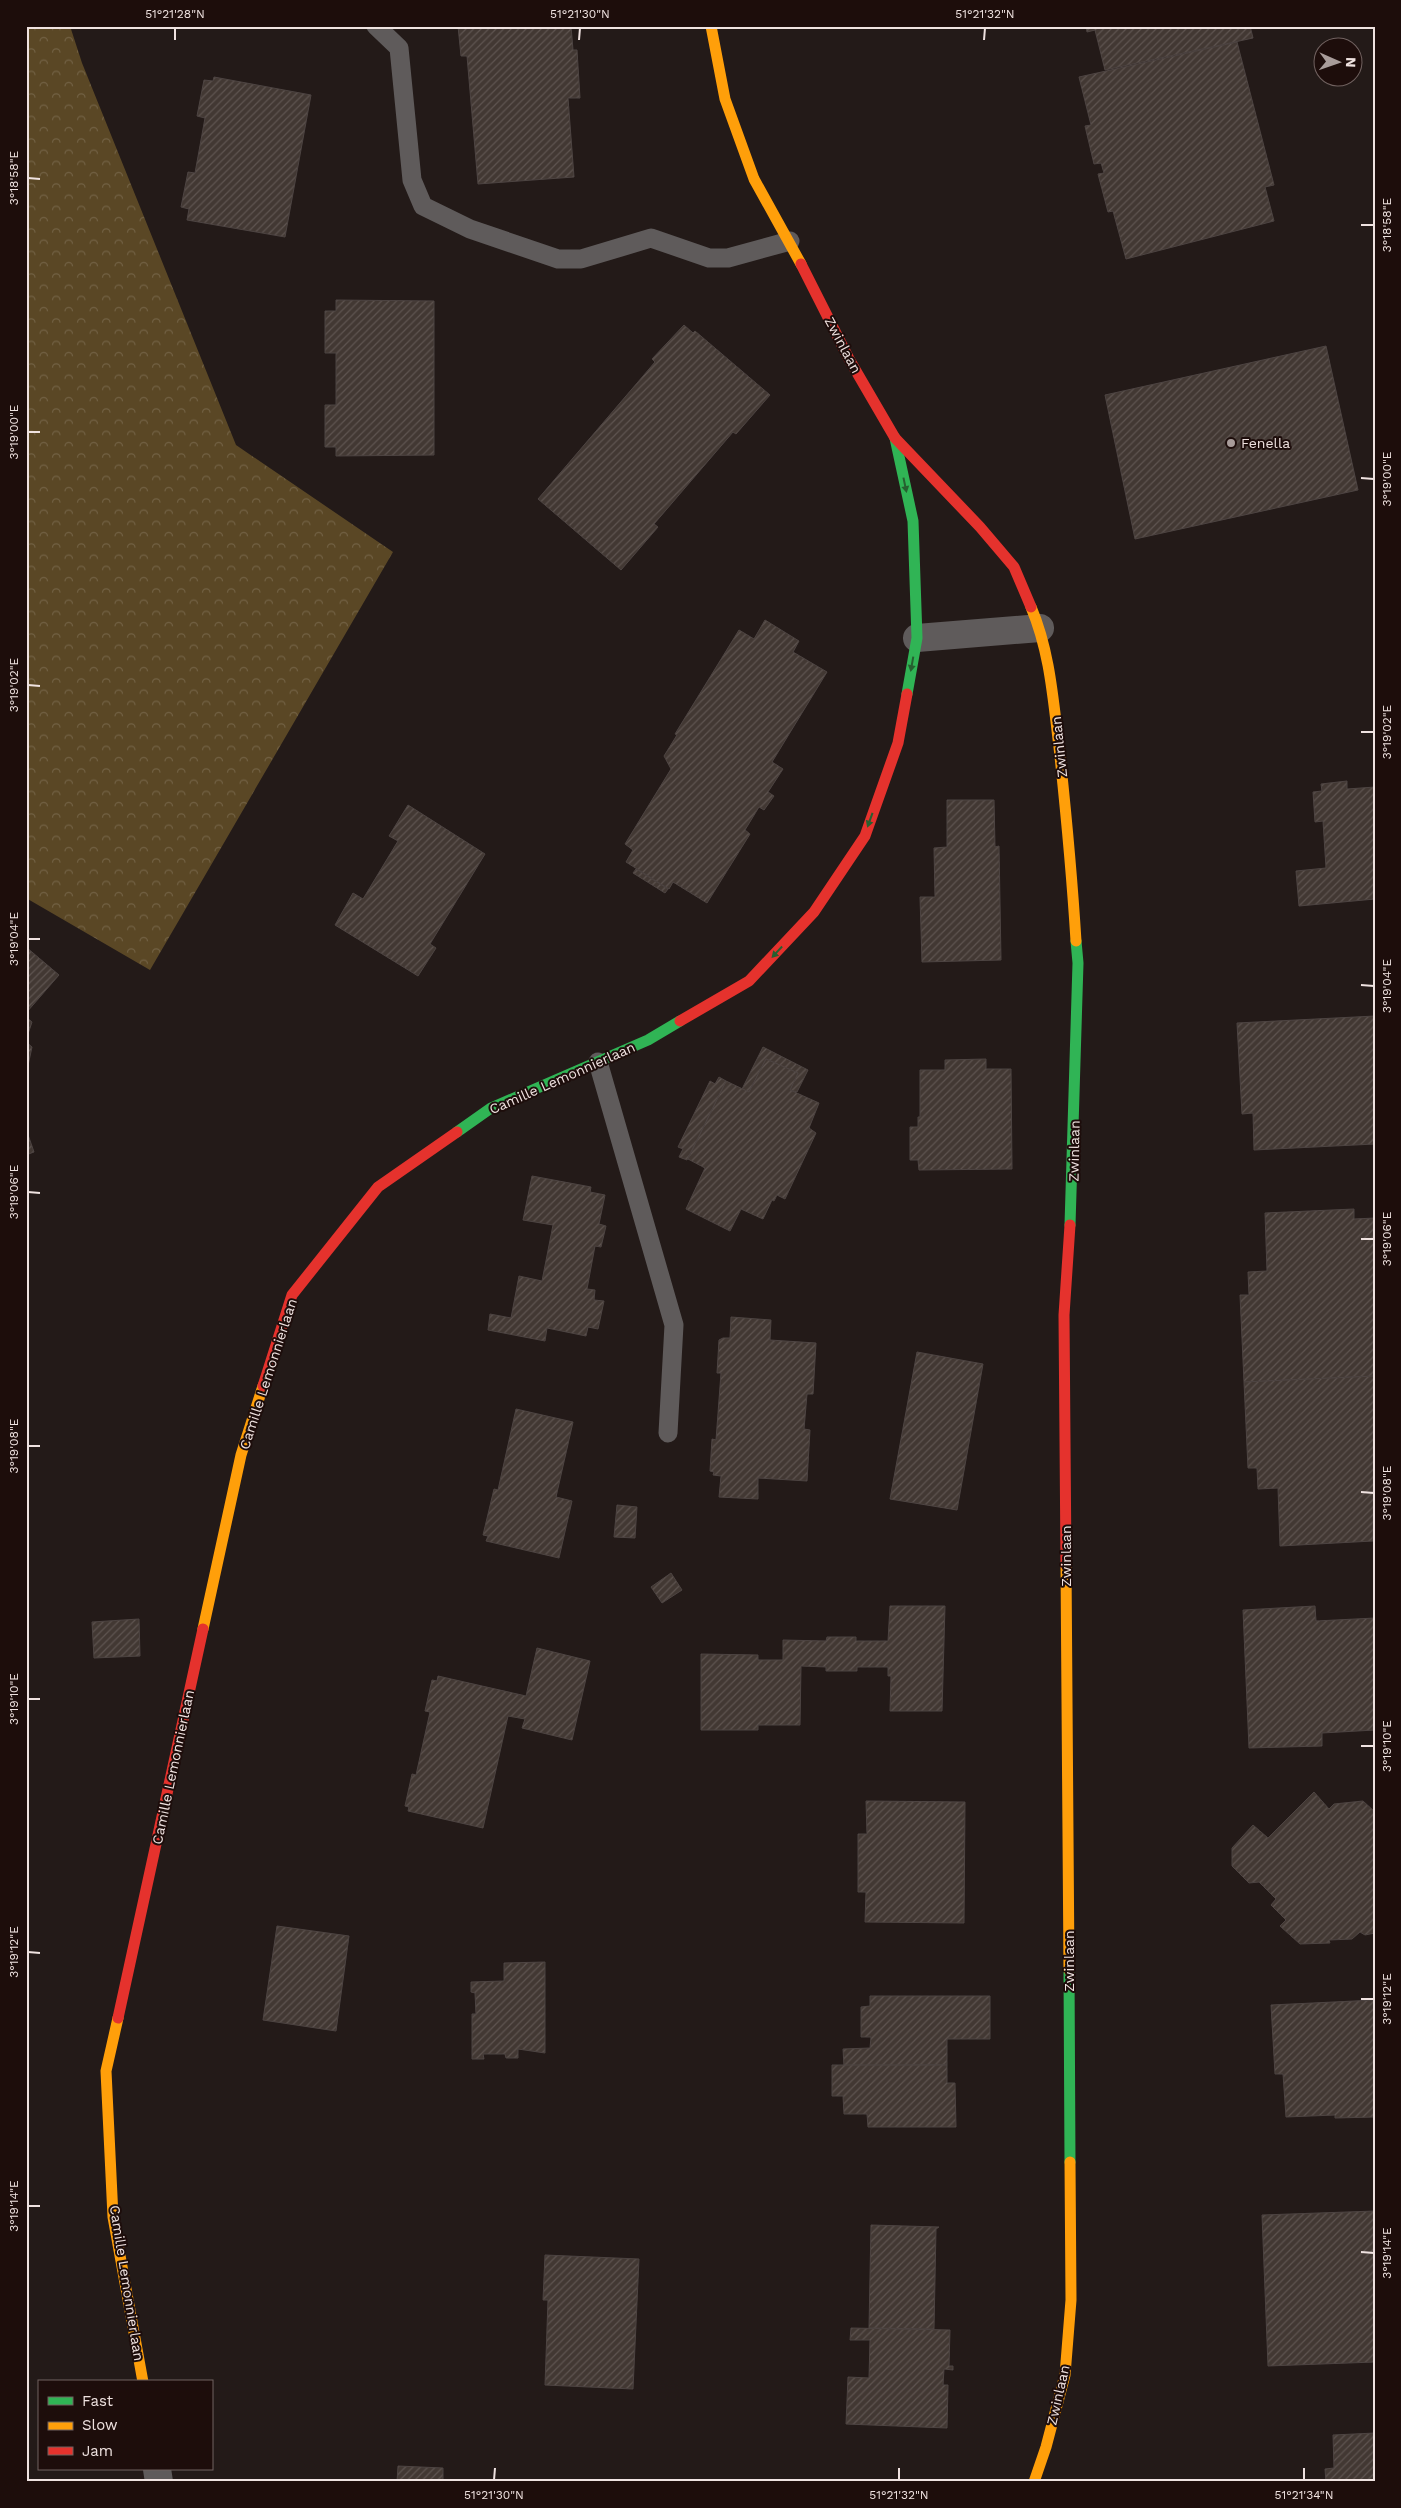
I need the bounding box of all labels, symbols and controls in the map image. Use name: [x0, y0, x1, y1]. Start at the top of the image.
text: 51°21'28"N: [145, 7, 205, 21]
text: 51°21'30"N: [550, 7, 610, 21]
text: 51°21'32"N: [955, 7, 1015, 21]
north arrow: [1314, 38, 1364, 88]
text: N: [1343, 57, 1359, 68]
text: 3°18'58"E: [7, 151, 21, 205]
text: 3°18'58"E: [1380, 198, 1394, 252]
street label: Zwinlaan: [822, 314, 864, 376]
text: 3°19'00"E: [7, 404, 21, 459]
place label: Fenella: [1241, 435, 1290, 451]
marker: Fenella: [1225, 437, 1237, 449]
text: 3°19'00"E: [1380, 451, 1394, 506]
one-way arrow: [901, 478, 909, 493]
one-way arrow: [908, 656, 916, 672]
text: 3°19'02"E: [7, 657, 21, 712]
text: 3°19'02"E: [1380, 704, 1394, 759]
street label: Zwinlaan: [1048, 716, 1070, 778]
one-way arrow: [866, 813, 873, 828]
text: 3°19'04"E: [7, 912, 21, 966]
one-way arrow: [771, 945, 783, 957]
text: 3°19'04"E: [1380, 959, 1394, 1013]
street label: Camille Lemonnierlaan: [487, 1039, 637, 1117]
street label: Zwinlaan: [1065, 1120, 1083, 1182]
text: 3°19'06"E: [7, 1164, 21, 1219]
text: 3°19'06"E: [1380, 1211, 1394, 1266]
street label: Camille Lemonnierlaan: [236, 1297, 300, 1451]
text: 3°19'08"E: [7, 1418, 21, 1473]
text: 3°19'08"E: [1380, 1465, 1394, 1520]
street label: Zwinlaan: [1058, 1525, 1074, 1587]
text: 3°19'10"E: [7, 1673, 21, 1725]
street label: Camille Lemonnierlaan: [149, 1688, 197, 1846]
text: 3°19'10"E: [1380, 1720, 1394, 1772]
text: 3°19'12"E: [7, 1926, 21, 1978]
street label: Zwinlaan: [1061, 1930, 1077, 1992]
text: 3°19'12"E: [1380, 1973, 1394, 2025]
text: 3°19'14"E: [7, 2180, 21, 2232]
street label: Camille Lemonnierlaan: [107, 2204, 147, 2362]
text: 3°19'14"E: [1380, 2227, 1394, 2279]
street label: Zwinlaan: [1043, 2363, 1073, 2427]
legend: [38, 2380, 212, 2470]
text: Fast: [82, 2392, 114, 2410]
text: Slow: [82, 2416, 118, 2434]
text: Jam: [82, 2442, 113, 2460]
text: 51°21'30"N: [464, 2488, 524, 2502]
text: 51°21'32"N: [869, 2488, 929, 2502]
text: 51°21'34"N: [1274, 2488, 1334, 2502]

